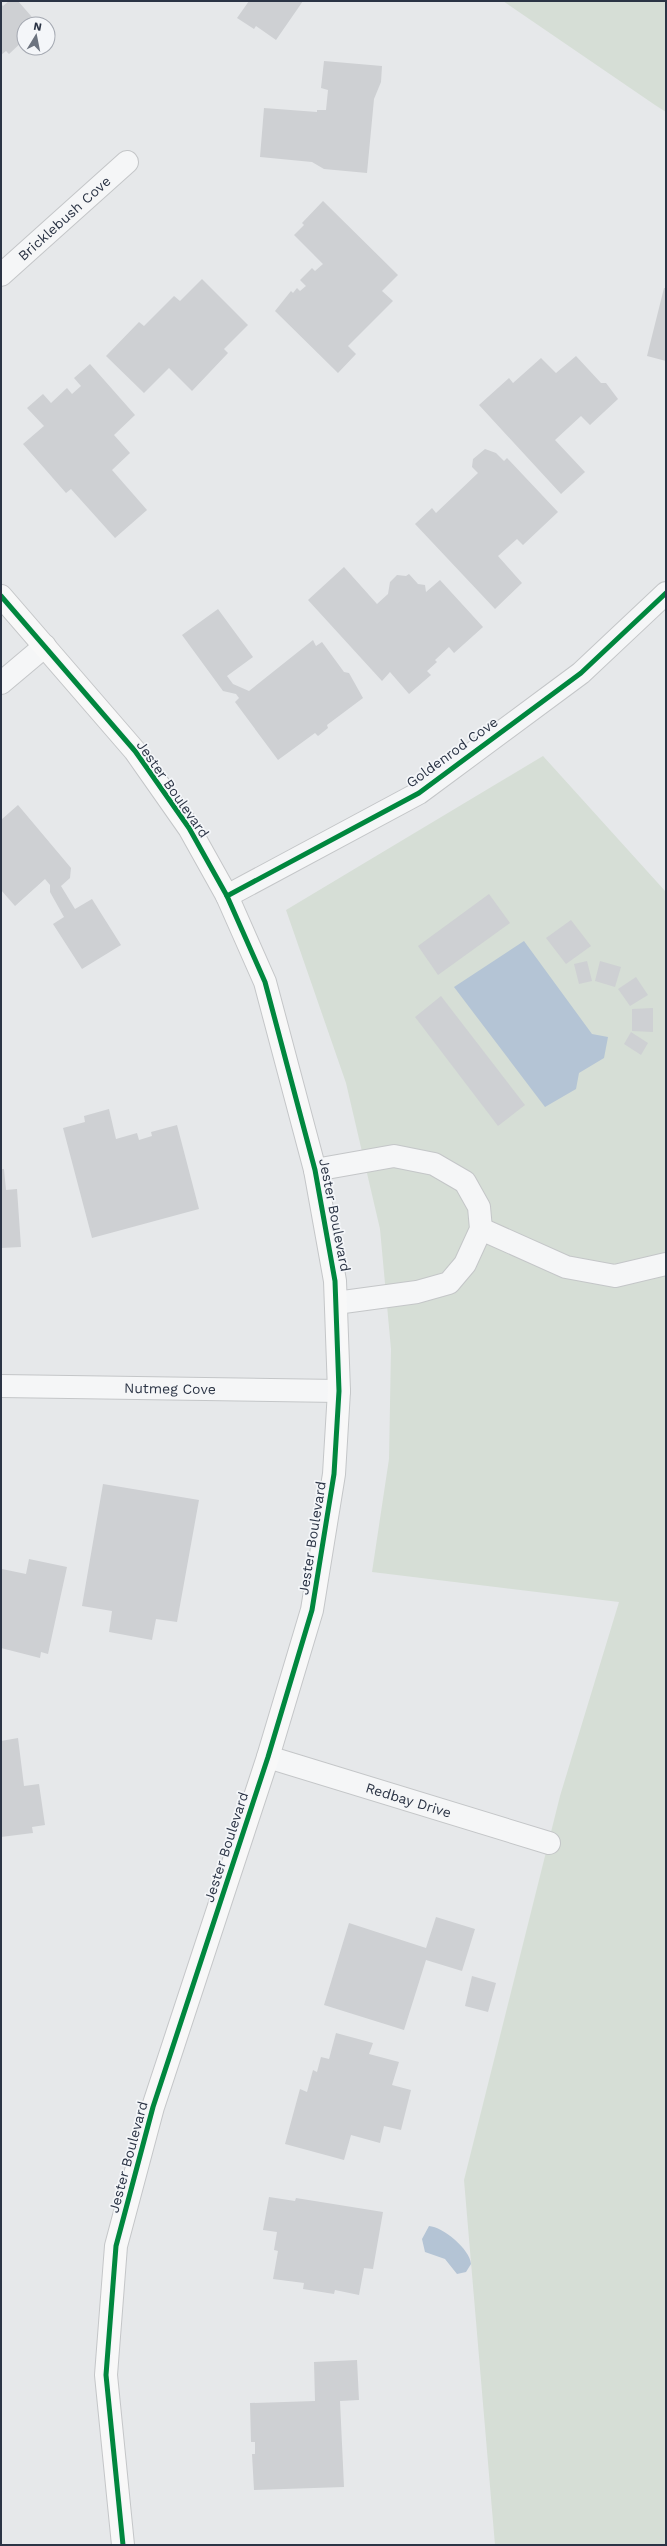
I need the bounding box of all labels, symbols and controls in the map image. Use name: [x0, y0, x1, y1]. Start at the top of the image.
north arrow: [16, 16, 56, 56]
text: N: [33, 20, 43, 34]
street label: Bricklebush Cove: [15, 173, 114, 264]
street label: Goldenrod Cove: [403, 713, 501, 791]
street label: Jester Boulevard: [133, 737, 213, 841]
street label: Jester Boulevard: [316, 1157, 354, 1273]
street label: Nutmeg Cove: [124, 1380, 216, 1397]
street label: Jester Boulevard: [295, 1480, 329, 1596]
street label: Redbay Drive: [364, 1779, 453, 1821]
street label: Jester Boulevard: [201, 1790, 251, 1904]
street label: Jester Boulevard: [105, 2099, 151, 2215]

